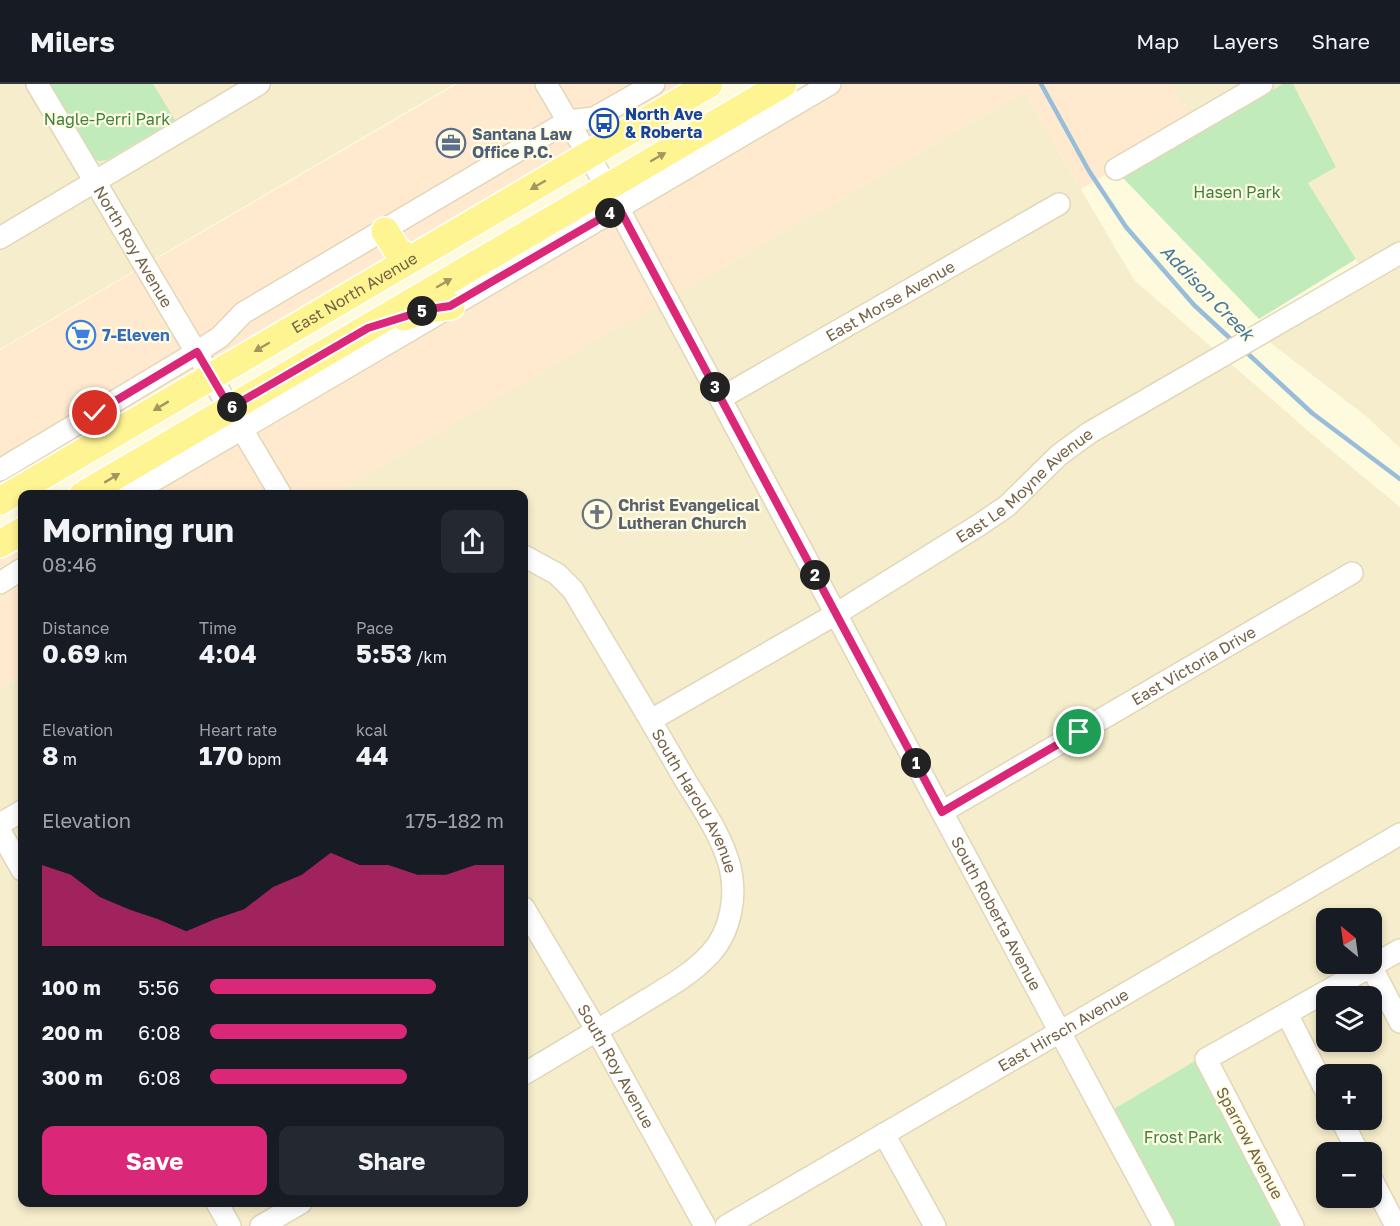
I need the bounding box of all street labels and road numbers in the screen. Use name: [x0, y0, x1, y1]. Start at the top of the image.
street label: North Roy Avenue: [90, 182, 177, 311]
street label: East North Avenue: [288, 248, 421, 337]
street label: East Morse Avenue: [822, 256, 958, 346]
street label: East Le Moyne Avenue: [952, 424, 1097, 547]
street label: East Victoria Drive: [1128, 621, 1259, 709]
street label: South Harold Avenue: [647, 725, 741, 875]
street label: South Roberta Avenue: [947, 833, 1046, 994]
street label: East Hirsch Avenue: [994, 984, 1132, 1076]
street label: South Roy Avenue: [573, 1000, 659, 1132]
street label: Sparrow Avenue: [1212, 1083, 1288, 1203]

